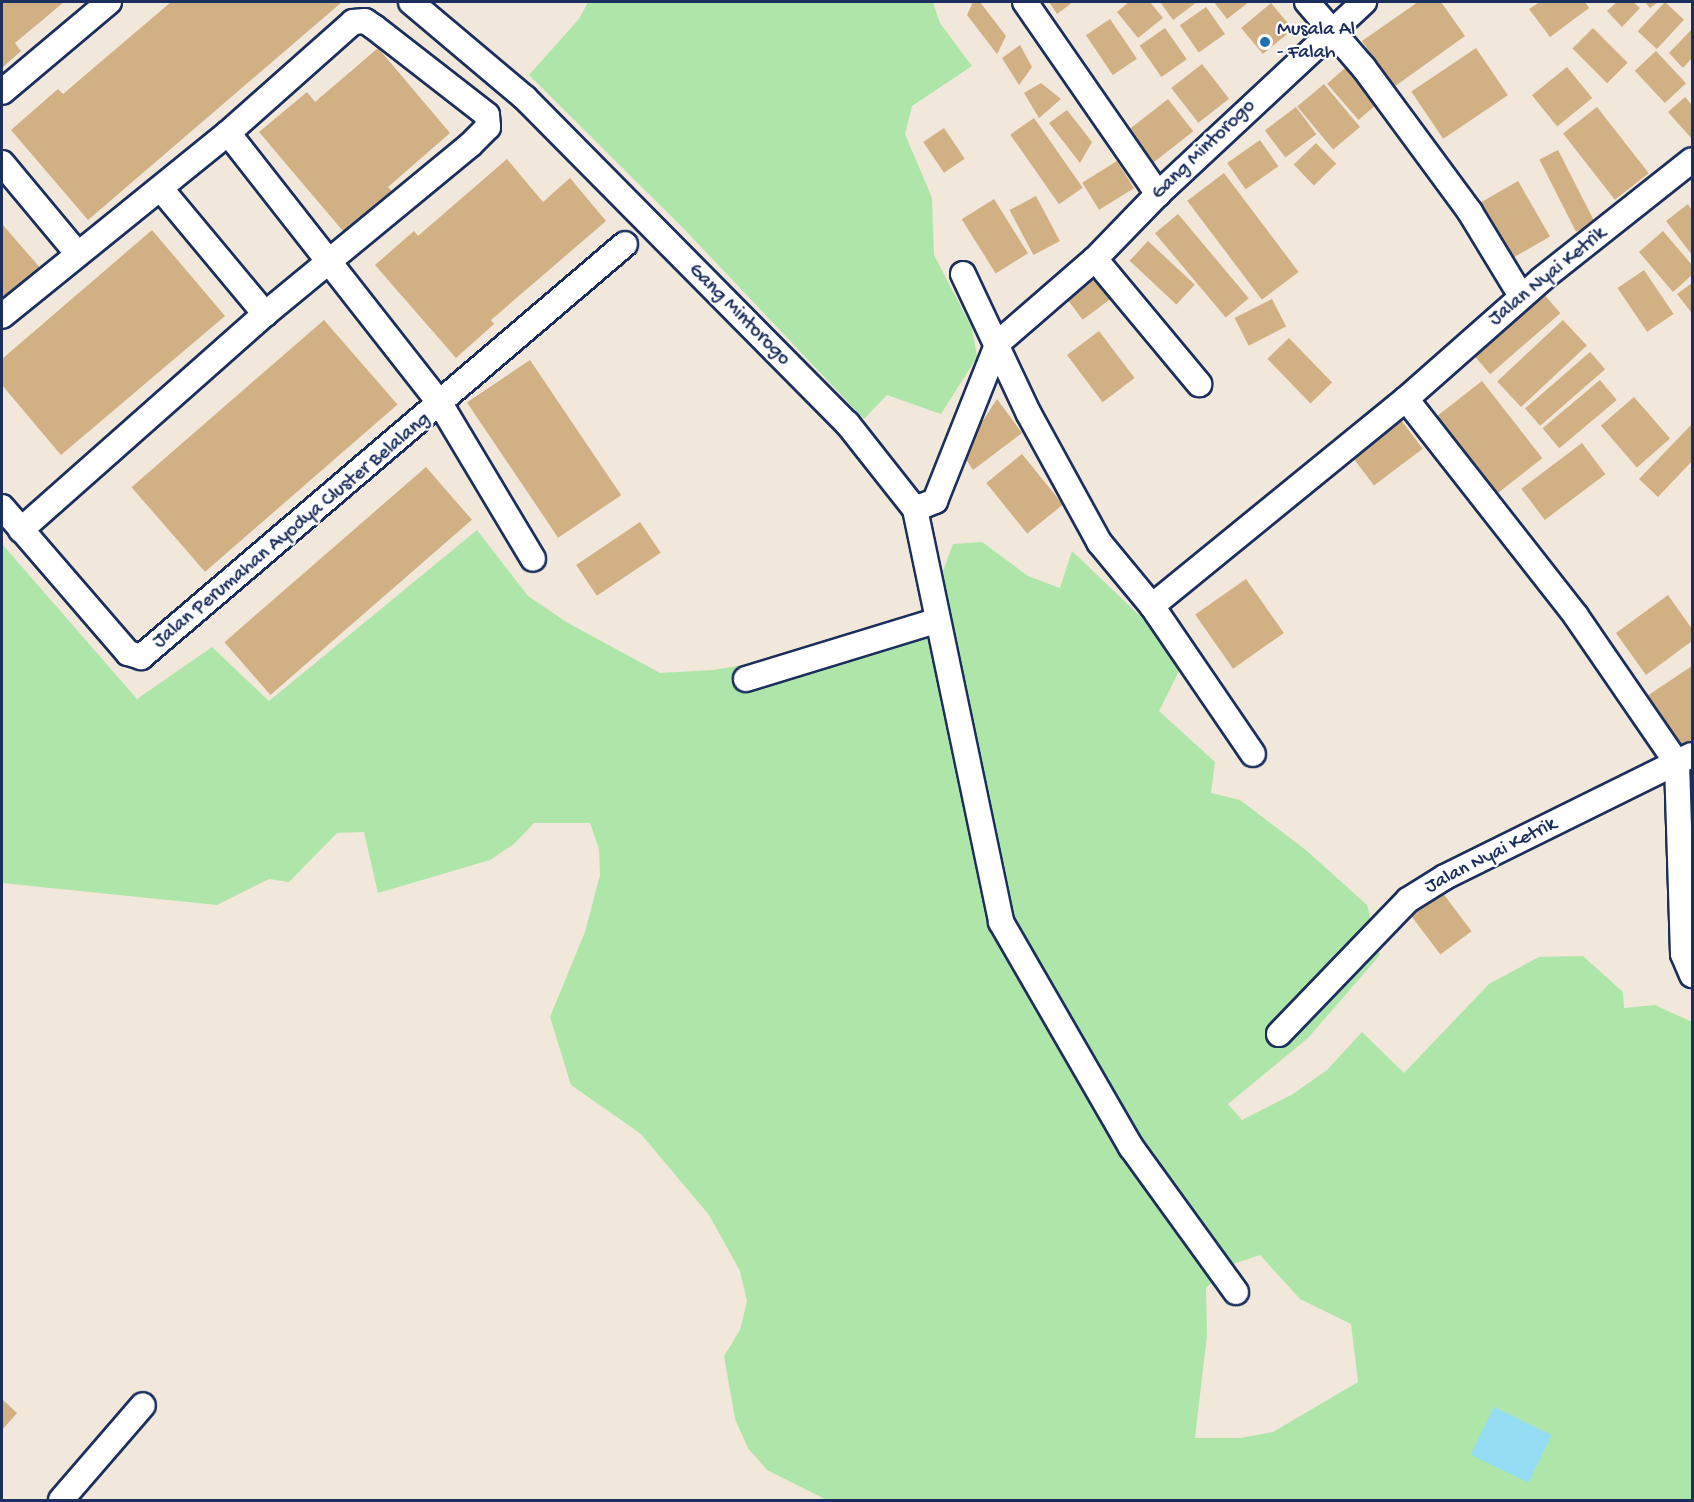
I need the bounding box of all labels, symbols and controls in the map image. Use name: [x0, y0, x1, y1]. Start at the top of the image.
place label: Musala Al - Falah: [1277, 19, 1355, 66]
marker: Musala Al - Falah: [1258, 35, 1272, 49]
street label: Gang Mintorogo: [1147, 95, 1261, 205]
street label: Jalan Nyai Ketrik: [1484, 222, 1612, 332]
street label: Gang Mintorogo: [683, 259, 795, 371]
street label: Jalan Perumahan Ayodya Cluster Belalang: [148, 408, 436, 654]
street label: Jalan Nyai Ketrik: [1421, 813, 1561, 899]

